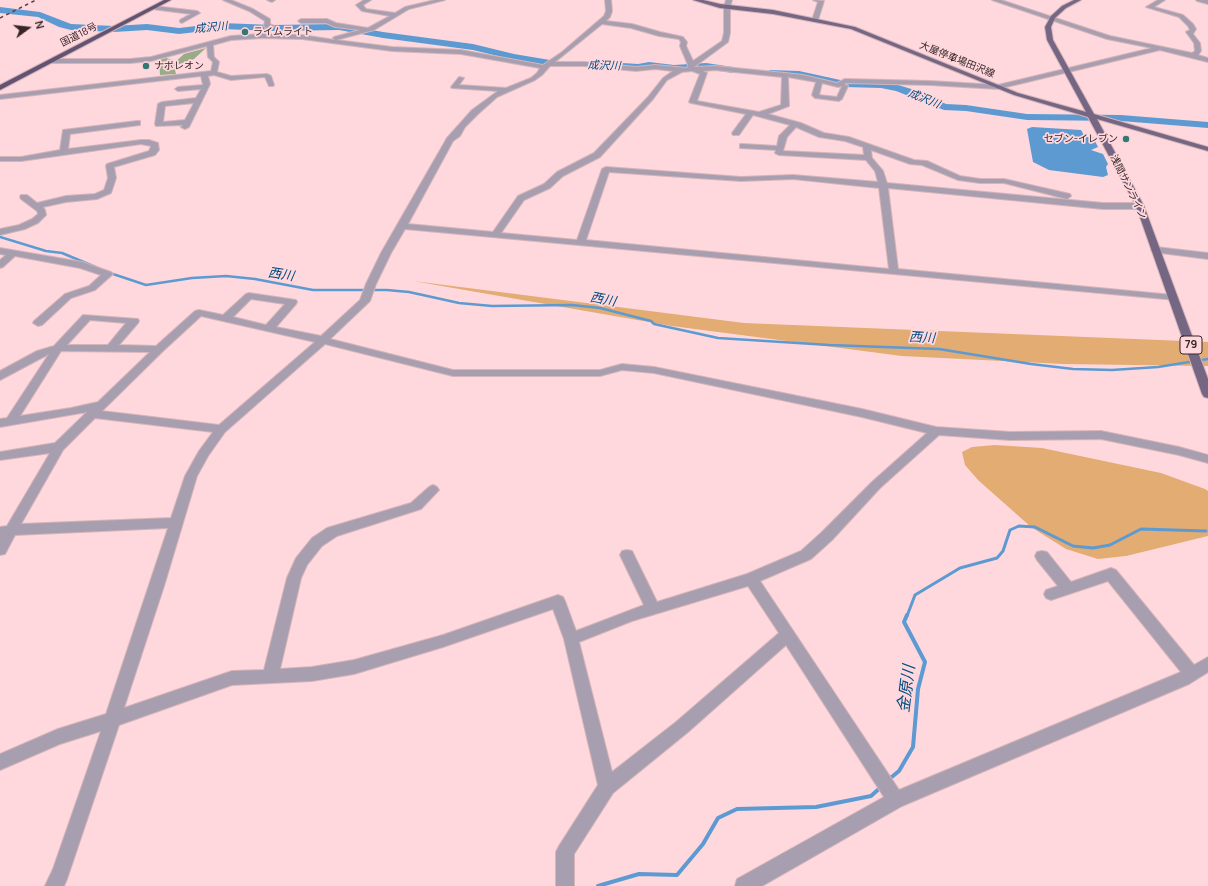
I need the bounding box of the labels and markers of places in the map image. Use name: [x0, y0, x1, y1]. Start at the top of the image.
place label: ライムライト: [253, 26, 313, 38]
marker: ライムライト: [240, 27, 250, 37]
place label: ナポレオン: [154, 60, 204, 72]
marker: ナポレオン: [141, 61, 151, 71]
place label: セブン-イレブン: [1044, 133, 1118, 145]
marker: セブン-イレブン: [1121, 134, 1131, 144]

